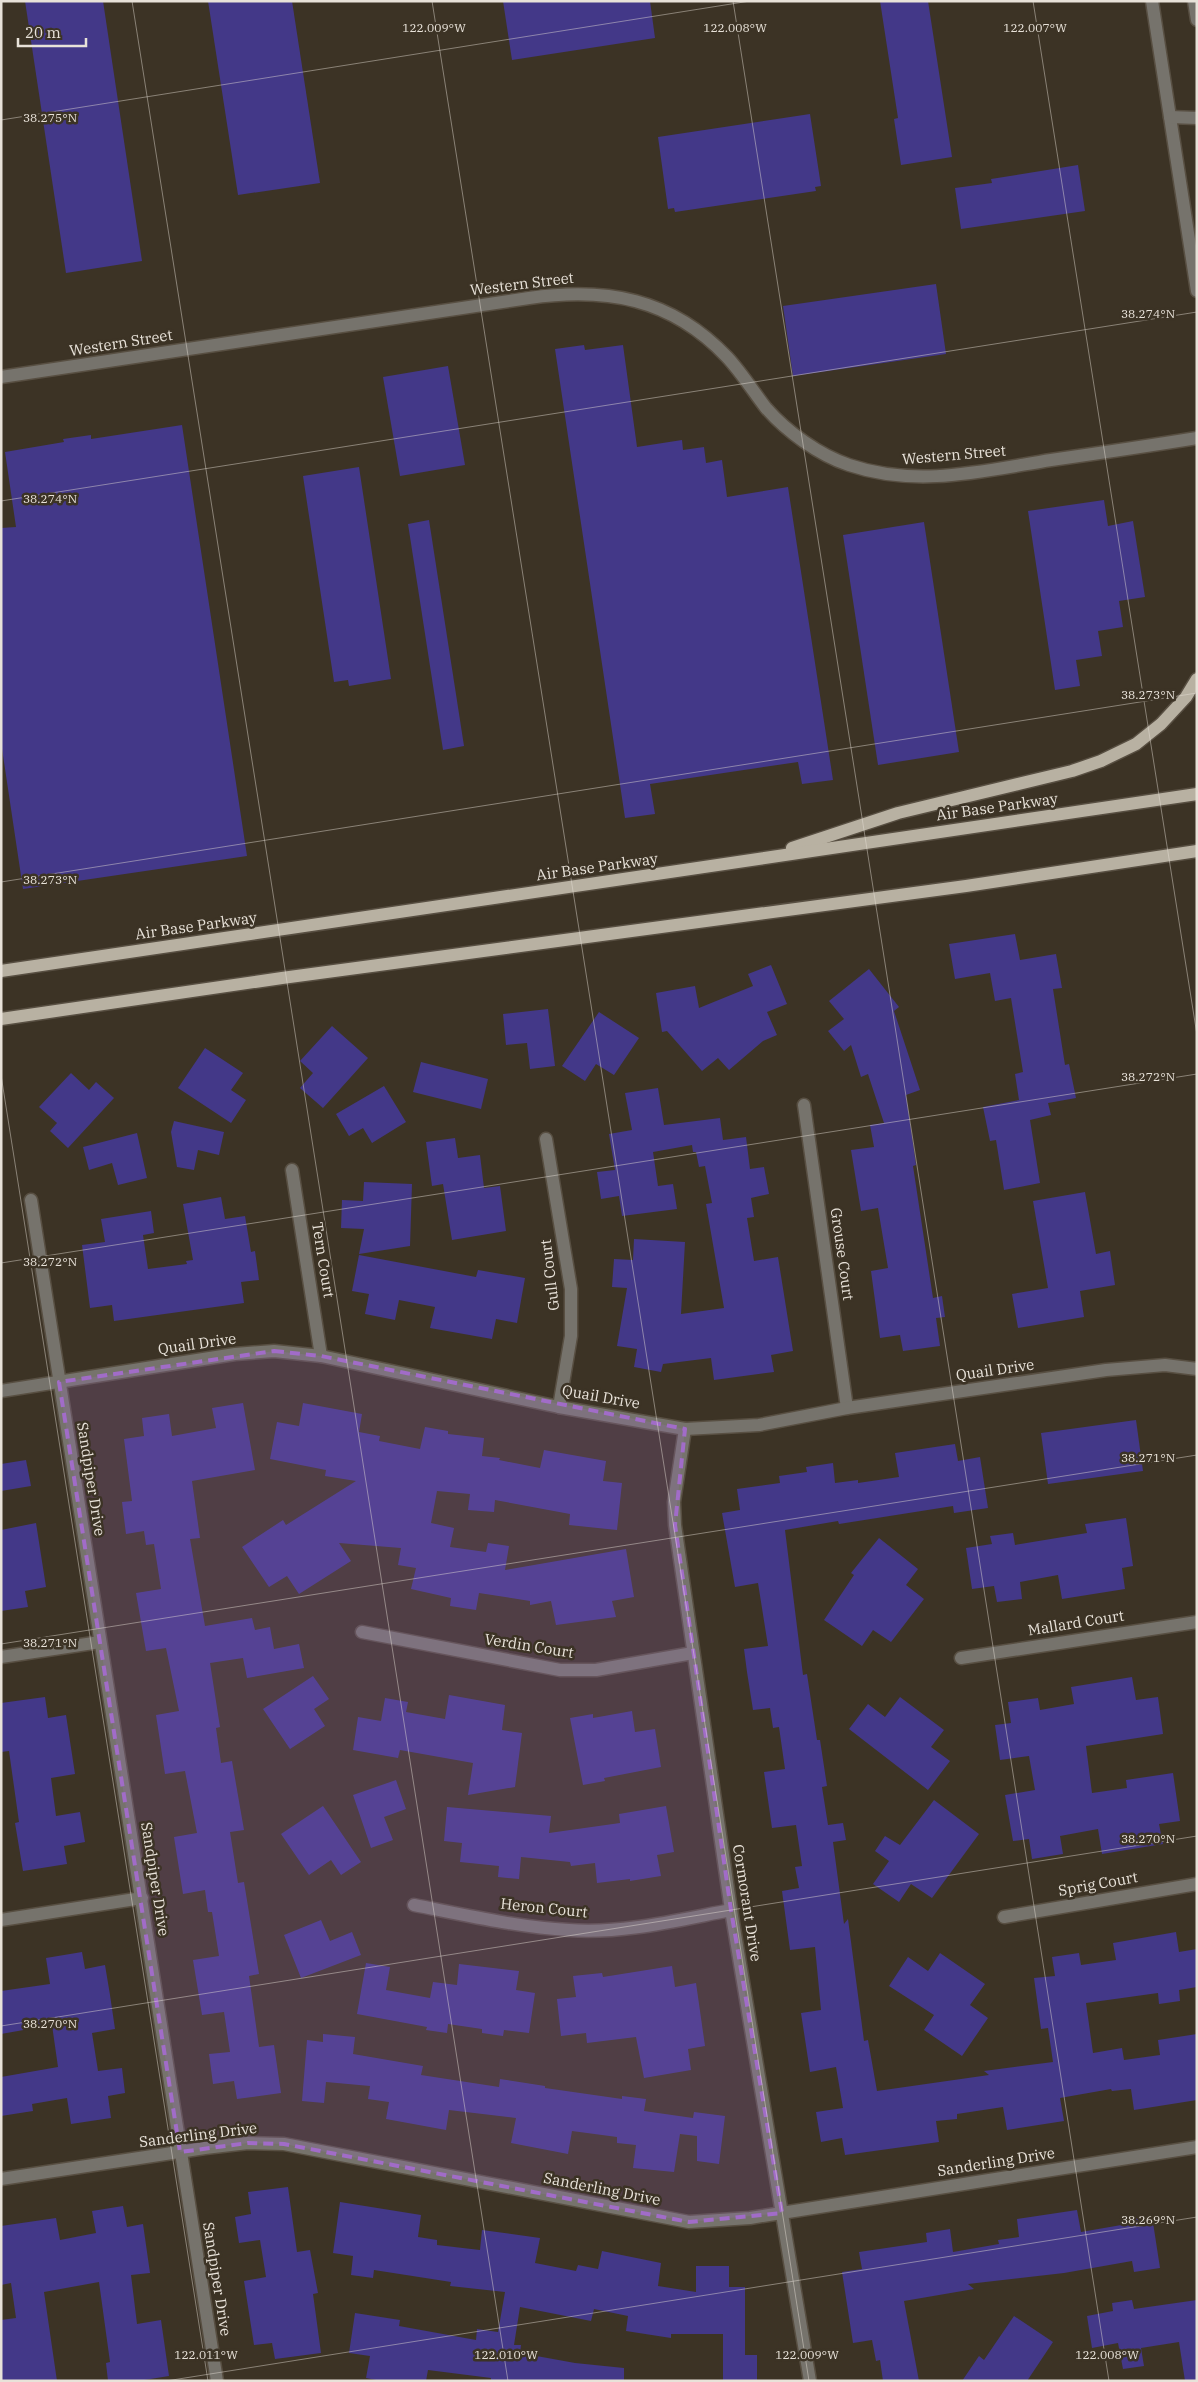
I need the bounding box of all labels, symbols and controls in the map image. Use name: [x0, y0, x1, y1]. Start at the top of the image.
scale bar: [18, 15, 85, 47]
text: 122.009°W: [402, 20, 466, 35]
text: 122.008°W: [703, 20, 767, 35]
text: 122.007°W: [1003, 20, 1067, 35]
text: 20 m: [25, 23, 61, 42]
text: 38.275°N: [23, 110, 77, 125]
street label: Western Street: [469, 268, 575, 299]
text: 38.274°N: [1121, 306, 1175, 321]
street label: Western Street: [68, 325, 174, 360]
street label: Western Street: [901, 440, 1007, 469]
text: 38.274°N: [23, 491, 77, 506]
text: 38.273°N: [1121, 687, 1175, 702]
street label: Air Base Parkway: [935, 789, 1059, 824]
street label: Air Base Parkway: [535, 849, 659, 884]
text: 38.273°N: [23, 872, 77, 887]
street label: Air Base Parkway: [134, 908, 258, 943]
text: 38.272°N: [1121, 1069, 1175, 1084]
street label: Grouse Court: [827, 1206, 858, 1302]
street label: Tern Court: [308, 1221, 339, 1299]
street label: Gull Court: [536, 1238, 563, 1312]
text: 38.272°N: [23, 1254, 77, 1269]
street label: Quail Drive: [157, 1329, 237, 1358]
street label: Quail Drive: [955, 1355, 1035, 1384]
street label: Quail Drive: [561, 1380, 642, 1413]
street label: Sandpiper Drive: [73, 1421, 110, 1537]
text: 38.271°N: [1121, 1450, 1175, 1465]
street label: Mallard Court: [1026, 1606, 1125, 1639]
street label: Verdin Court: [483, 1629, 575, 1662]
text: 38.271°N: [23, 1635, 77, 1650]
street label: Sandpiper Drive: [137, 1821, 174, 1937]
text: 38.270°N: [1121, 1831, 1175, 1846]
street label: Cormorant Drive: [729, 1843, 766, 1963]
street label: Sprig Court: [1057, 1867, 1139, 1900]
street label: Heron Court: [500, 1893, 589, 1922]
text: 38.270°N: [23, 2016, 77, 2031]
street label: Sanderling Drive: [138, 2118, 258, 2151]
street label: Sanderling Drive: [936, 2143, 1056, 2180]
street label: Sanderling Drive: [542, 2168, 662, 2209]
text: 38.269°N: [1121, 2212, 1175, 2227]
street label: Sandpiper Drive: [199, 2221, 236, 2337]
text: 122.011°W: [174, 2347, 238, 2362]
text: 122.010°W: [474, 2347, 538, 2362]
text: 122.009°W: [775, 2347, 839, 2362]
text: 122.008°W: [1075, 2347, 1139, 2362]

